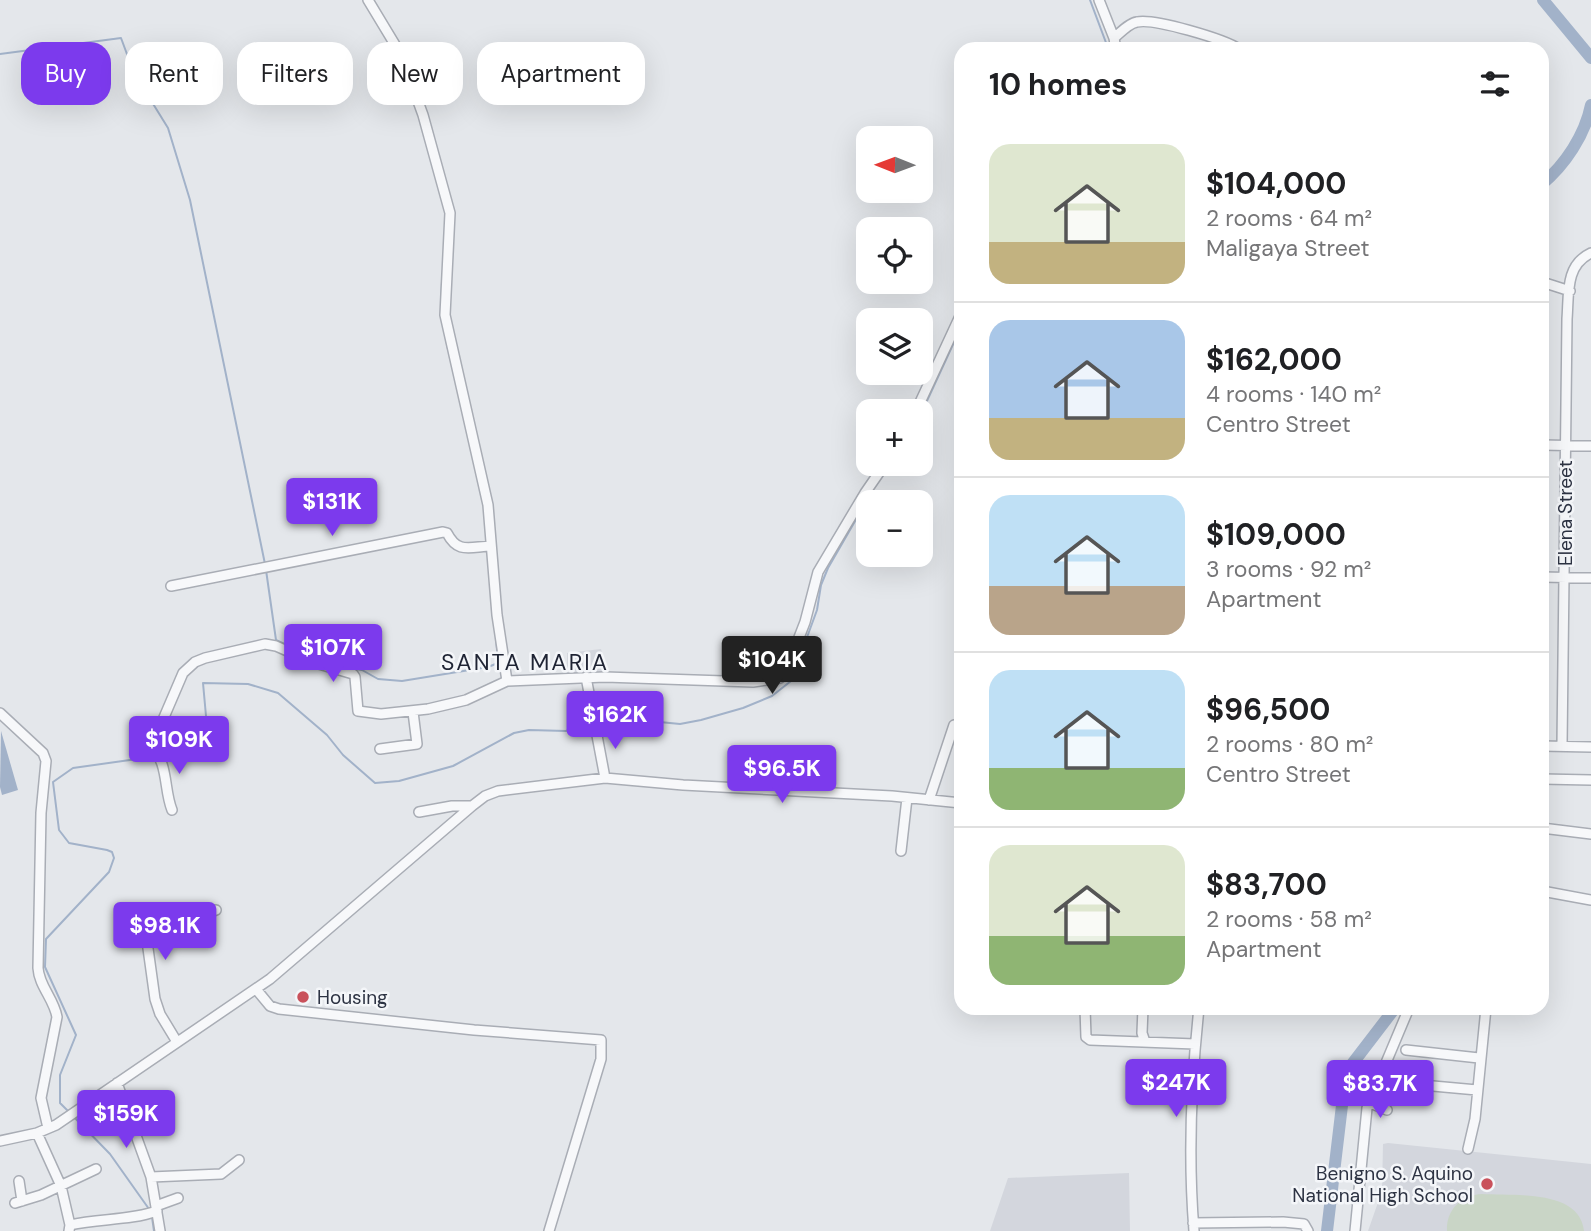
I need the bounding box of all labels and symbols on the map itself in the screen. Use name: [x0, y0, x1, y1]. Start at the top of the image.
north arrow: [856, 126, 933, 203]
street label: Elena Street: [1553, 460, 1578, 566]
pin: $131K: [283, 478, 381, 538]
pin: $107K: [284, 624, 382, 684]
pin: $104K: [723, 636, 821, 696]
district label: SANTA MARIA: [441, 647, 609, 677]
pin: $162K: [566, 692, 664, 751]
pin: $109K: [130, 716, 228, 776]
pin: $96.5K: [725, 746, 839, 805]
pin: $98.1K: [108, 902, 222, 962]
place label: Housing: [317, 985, 388, 1010]
marker: Housing: [295, 989, 311, 1005]
pin: $247K: [1127, 1060, 1225, 1119]
pin: $83.7K: [1323, 1060, 1437, 1120]
pin: $159K: [77, 1090, 175, 1150]
place label: Benigno S. Aquino National High School: [1292, 1161, 1473, 1208]
marker: Benigno S. Aquino National High School: [1479, 1176, 1495, 1192]

